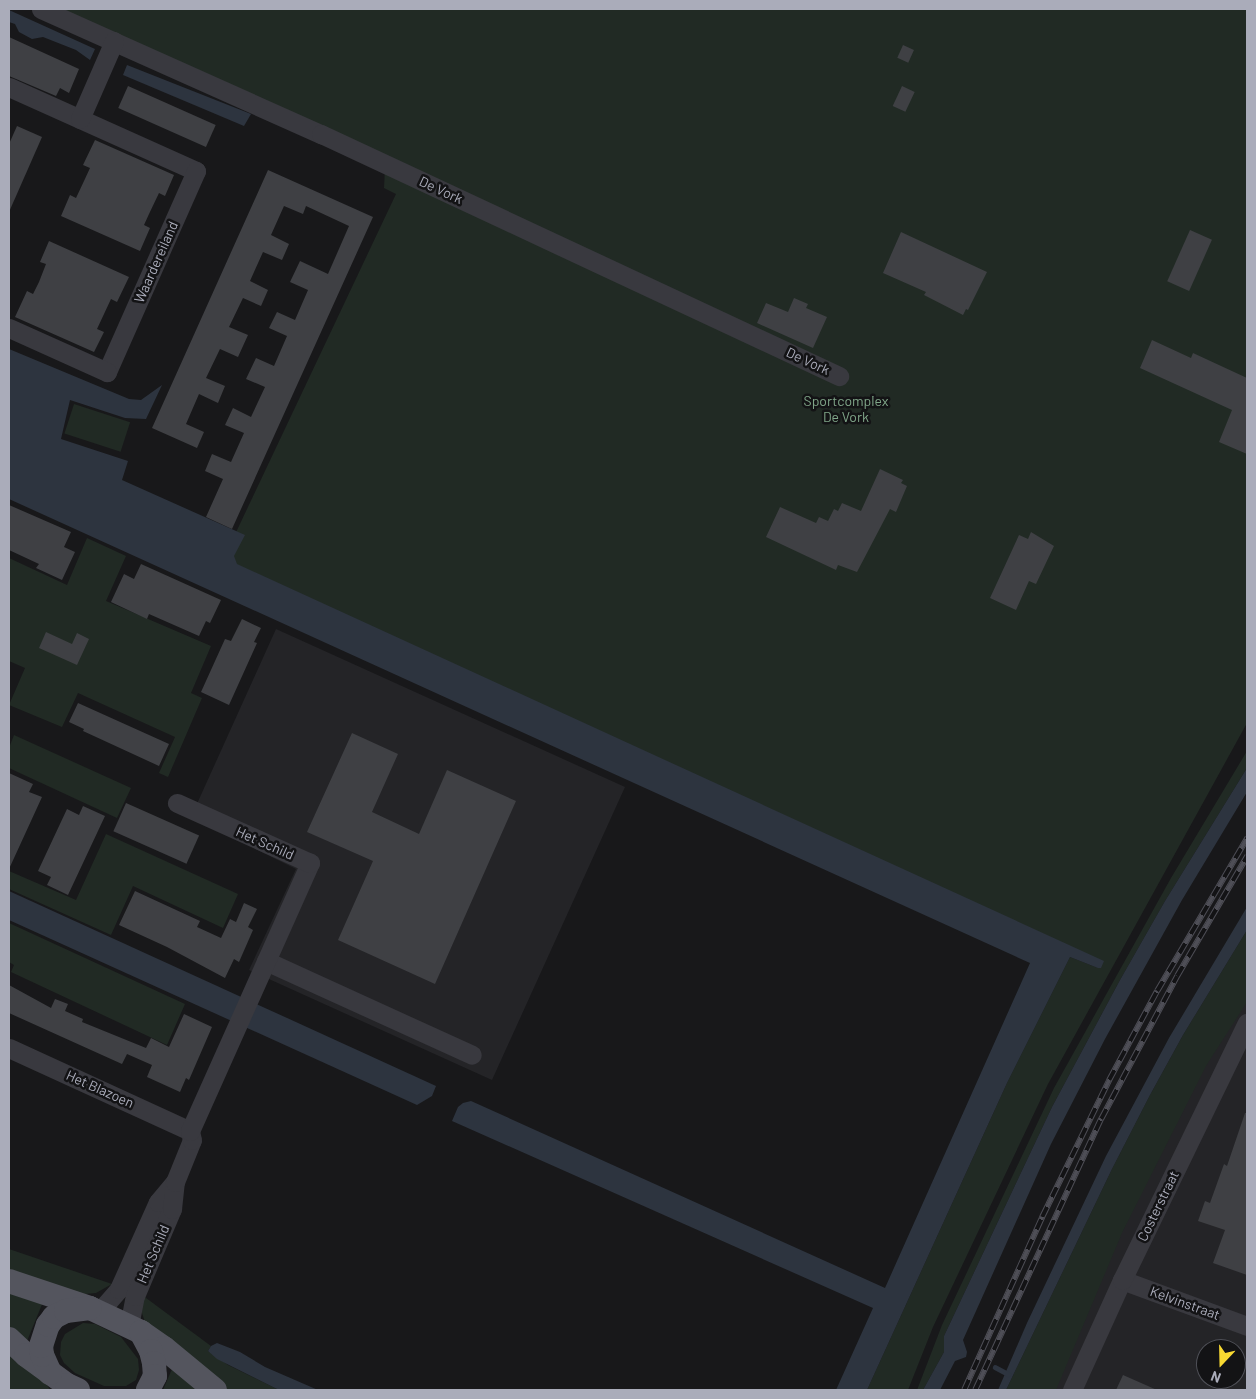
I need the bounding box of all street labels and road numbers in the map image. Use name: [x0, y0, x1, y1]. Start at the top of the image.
street label: De Vork: [417, 173, 465, 207]
street label: Waardereiland: [131, 219, 181, 305]
street label: De Vork: [784, 344, 832, 378]
street label: Het Schild: [233, 823, 297, 863]
street label: Het Blazoen: [63, 1067, 137, 1111]
street label: Costerstraat: [1134, 1168, 1182, 1244]
street label: Het Schild: [133, 1222, 173, 1286]
street label: Kelvinstraat: [1148, 1283, 1222, 1323]

